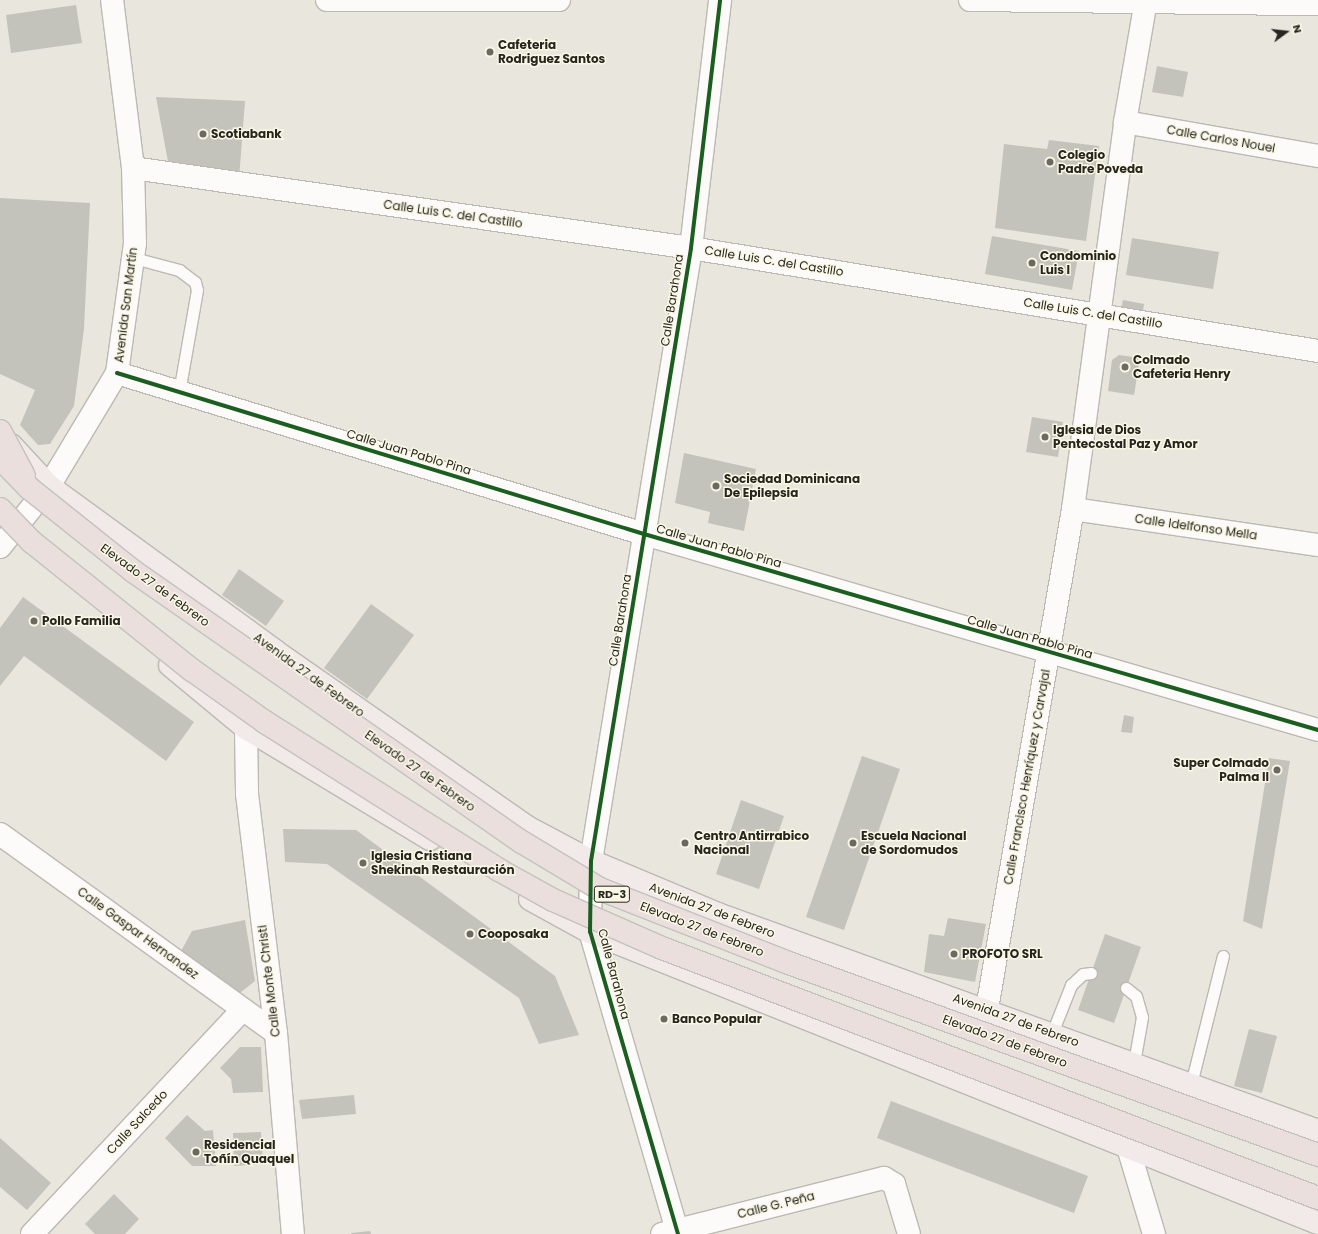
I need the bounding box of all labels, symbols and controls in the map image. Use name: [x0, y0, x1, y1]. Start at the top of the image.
north arrow: [1266, 12, 1306, 52]
text: N: [1289, 23, 1306, 35]
place label: Cafeteria Rodriguez Santos: [498, 38, 605, 66]
marker: Cafeteria Rodriguez Santos: [485, 47, 495, 57]
street label: Calle Carlos Nouel: [1166, 122, 1276, 156]
place label: Scotiabank: [211, 127, 282, 141]
marker: Scotiabank: [198, 129, 208, 139]
place label: Colegio Padre Poveda: [1058, 148, 1143, 176]
marker: Colegio Padre Poveda: [1045, 157, 1055, 167]
street label: Calle Luis C. del Castillo: [382, 197, 524, 231]
street label: Calle Luis C. del Castillo: [704, 243, 844, 279]
street label: Avenida San Martín: [112, 246, 140, 364]
place label: Condominio Luis I: [1040, 249, 1116, 277]
street label: Calle Barahona: [658, 253, 686, 347]
marker: Condominio Luis I: [1027, 258, 1037, 268]
street label: Calle Luis C. del Castillo: [1023, 295, 1163, 331]
place label: Colmado Cafeteria Henry: [1133, 353, 1231, 381]
marker: Colmado Cafeteria Henry: [1120, 362, 1130, 372]
place label: Iglesia de Dios Pentecostal Paz y Amor: [1053, 423, 1198, 451]
street label: Calle Juan Pablo Pina: [345, 426, 473, 478]
marker: Iglesia de Dios Pentecostal Paz y Amor: [1040, 432, 1050, 442]
place label: Sociedad Dominicana De Epilepsia: [724, 472, 860, 500]
marker: Sociedad Dominicana De Epilepsia: [711, 481, 721, 491]
street label: Calle Idelfonso Mella: [1134, 511, 1258, 543]
street label: Calle Juan Pablo Pina: [655, 521, 783, 571]
street label: Elevado 27 de Febrero: [98, 541, 212, 629]
street label: Calle Barahona: [606, 573, 634, 667]
street label: Calle Juan Pablo Pina: [966, 612, 1094, 662]
place label: Pollo Familia: [42, 614, 121, 628]
marker: Pollo Familia: [29, 616, 39, 626]
street label: Avenida 27 de Febrero: [251, 630, 367, 720]
street label: Calle Francisco Henríquez y Carvajal: [1001, 668, 1053, 886]
street label: Elevado 27 de Febrero: [362, 727, 478, 815]
place label: Super Colmado Palma II: [1173, 756, 1269, 784]
marker: Super Colmado Palma II: [1272, 765, 1282, 775]
place label: Centro Antirrabico Nacional: [694, 829, 809, 857]
place label: Escuela Nacional de Sordomudos: [861, 829, 967, 857]
marker: Centro Antirrabico Nacional: [679, 837, 691, 849]
marker: Escuela Nacional de Sordomudos: [848, 838, 858, 848]
place label: Iglesia Cristiana Shekinah Restauración: [371, 849, 515, 877]
marker: Iglesia Cristiana Shekinah Restauración: [358, 858, 368, 868]
street label: Avenida 27 de Febrero: [647, 879, 777, 941]
street label: Calle Gaspar Hernandez: [75, 884, 201, 982]
road number: RD-3: [593, 885, 631, 903]
street label: Elevado 27 de Febrero: [638, 899, 766, 959]
street label: Calle Monte Christi: [255, 924, 283, 1038]
place label: Cooposaka: [478, 927, 549, 941]
street label: Calle Barahona: [595, 927, 633, 1021]
marker: Cooposaka: [465, 929, 475, 939]
place label: PROFOTO SRL: [962, 947, 1043, 961]
marker: PROFOTO SRL: [949, 949, 959, 959]
street label: Avenida 27 de Febrero: [951, 990, 1081, 1050]
place label: Banco Popular: [672, 1012, 762, 1026]
street label: Elevado 27 de Febrero: [941, 1012, 1069, 1070]
marker: Banco Popular: [659, 1014, 669, 1024]
street label: Calle Salcedo: [104, 1087, 170, 1157]
place label: Residencial Toñín Quaquel: [204, 1138, 294, 1166]
marker: Residencial Toñín Quaquel: [191, 1147, 201, 1157]
street label: Calle G. Peña: [736, 1188, 816, 1222]

